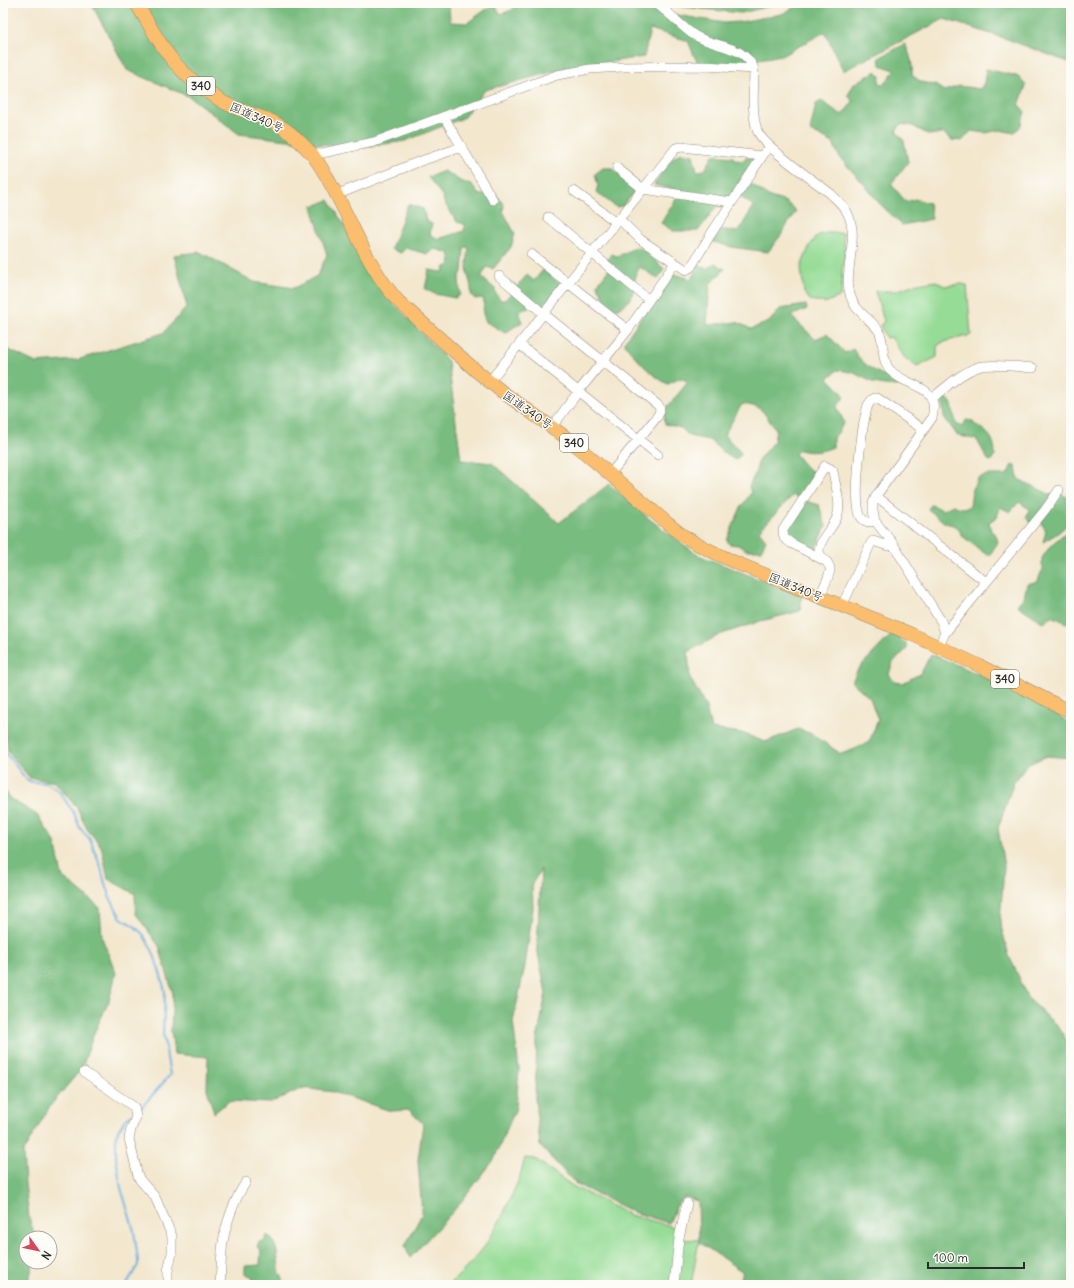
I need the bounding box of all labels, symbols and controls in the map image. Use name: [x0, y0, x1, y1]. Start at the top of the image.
road number: 340: [187, 77, 215, 95]
street label: 国道340号: [228, 98, 286, 136]
street label: 国道340号: [500, 387, 556, 433]
road number: 340: [560, 434, 588, 452]
street label: 国道340号: [766, 569, 826, 605]
road number: 340: [991, 670, 1019, 688]
north arrow: [18, 1230, 58, 1270]
scale bar: [928, 1244, 1024, 1270]
text: N: [38, 1248, 54, 1262]
text: 100 m: [934, 1250, 968, 1265]

